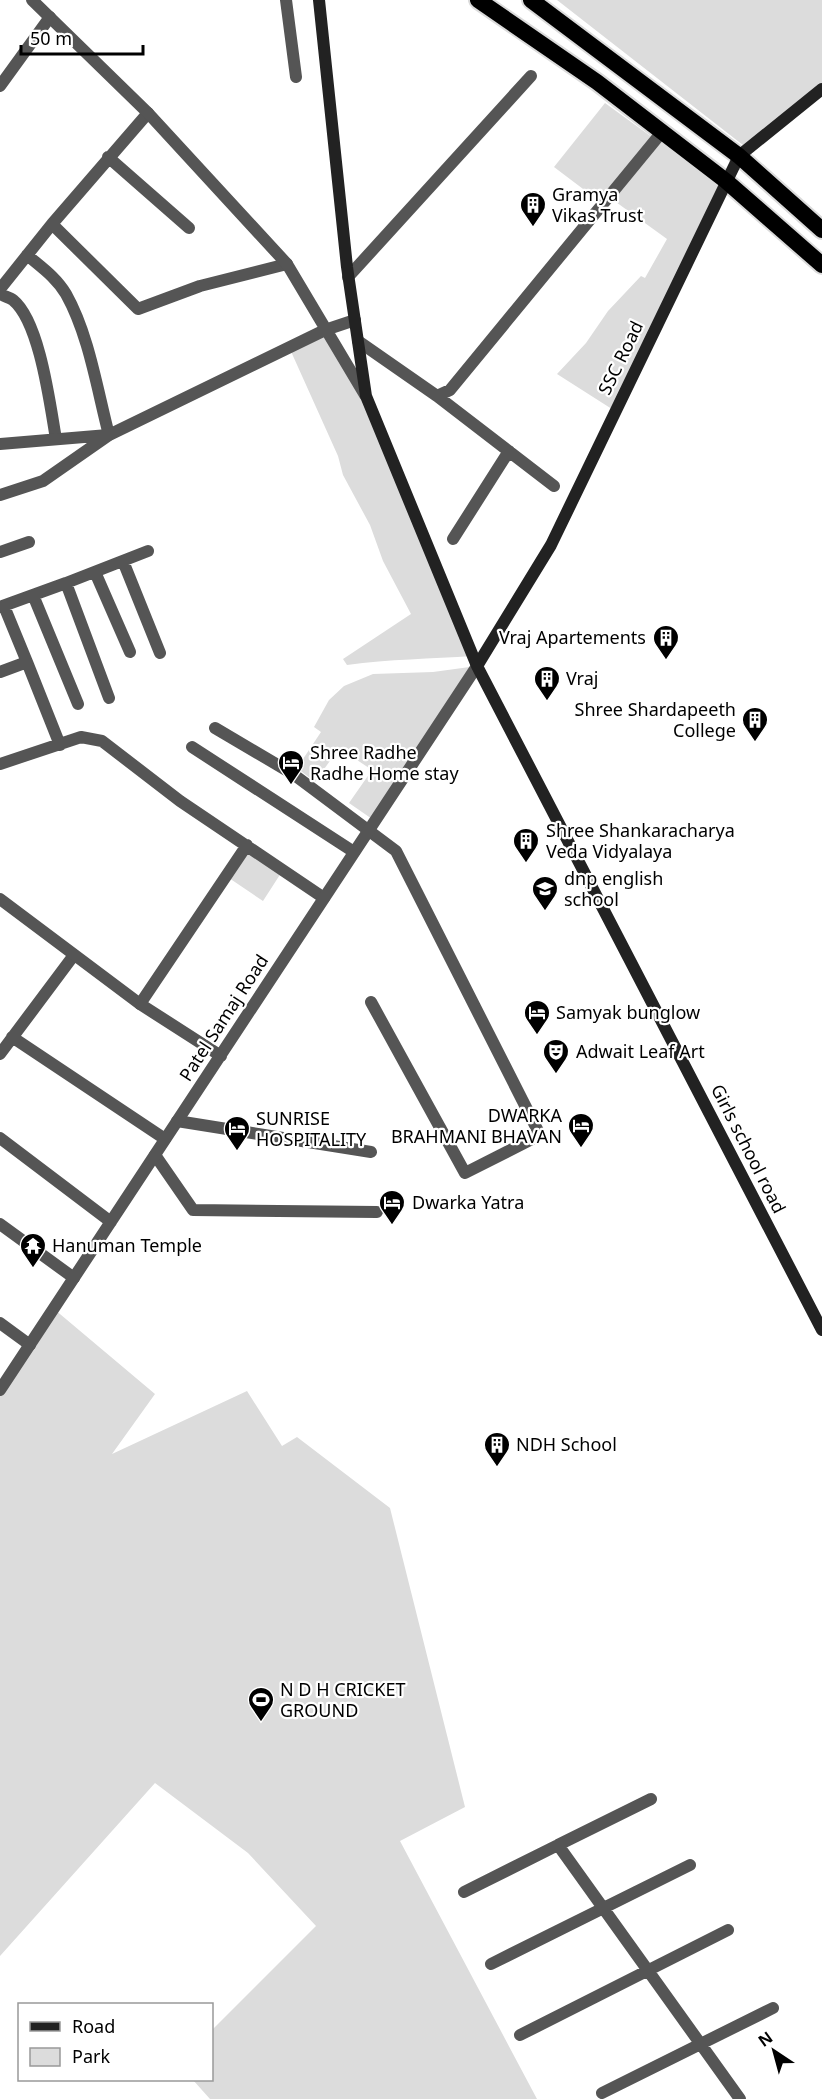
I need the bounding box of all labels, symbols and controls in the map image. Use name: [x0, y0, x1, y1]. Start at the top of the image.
scale bar: [21, 18, 142, 56]
text: 50 m: [30, 26, 72, 50]
place label: Gramya Vikas Trust: [552, 182, 644, 227]
building icon: Gramya Vikas Trust: [518, 190, 548, 228]
street label: SSC Road: [592, 317, 648, 398]
building icon: Vraj Apartements: [651, 623, 681, 661]
place label: Vraj Apartements: [499, 625, 646, 649]
building icon: Vraj: [532, 664, 562, 702]
place label: Vraj: [566, 666, 598, 690]
place label: Shree Shardapeeth College: [575, 697, 736, 742]
building icon: Shree Shardapeeth College: [740, 705, 770, 743]
place label: Shree Radhe Radhe Home stay: [310, 740, 459, 785]
hotel icon: Shree Radhe Radhe Home stay: [276, 748, 306, 786]
place label: Shree Shankaracharya Veda Vidyalaya: [546, 818, 735, 863]
building icon: Shree Shankaracharya Veda Vidyalaya: [511, 826, 541, 864]
place label: dnp english school: [564, 866, 663, 911]
school or university icon: dnp english school: [530, 874, 560, 912]
street label: Patel Samaj Road: [173, 950, 273, 1085]
hotel icon: Samyak bunglow: [522, 998, 552, 1036]
place label: Samyak bunglow: [556, 1000, 700, 1024]
theatre icon: Adwait Leaf Art: [541, 1037, 571, 1075]
place label: Adwait Leaf Art: [576, 1039, 705, 1063]
street label: Girls school road: [706, 1080, 792, 1217]
place label: DWARKA BRAHMANI BHAVAN: [391, 1103, 562, 1148]
place label: SUNRISE HOSPITALITY: [256, 1106, 367, 1151]
hotel icon: DWARKA BRAHMANI BHAVAN: [566, 1111, 596, 1149]
hotel icon: SUNRISE HOSPITALITY: [222, 1114, 252, 1152]
hotel icon: Dwarka Yatra: [377, 1188, 407, 1226]
place label: Dwarka Yatra: [412, 1190, 524, 1214]
temple icon: Hanuman Temple: [18, 1231, 48, 1269]
place label: Hanuman Temple: [52, 1233, 202, 1257]
building icon: NDH School: [482, 1430, 512, 1468]
place label: NDH School: [516, 1432, 617, 1456]
place label: N D H CRICKET GROUND: [280, 1677, 405, 1722]
sports icon: N D H CRICKET GROUND: [246, 1685, 276, 1723]
legend: [18, 2003, 213, 2081]
text: Road: [72, 2014, 115, 2038]
north arrow: [744, 2021, 804, 2081]
text: N: [753, 2026, 777, 2052]
text: Park: [72, 2044, 110, 2068]

